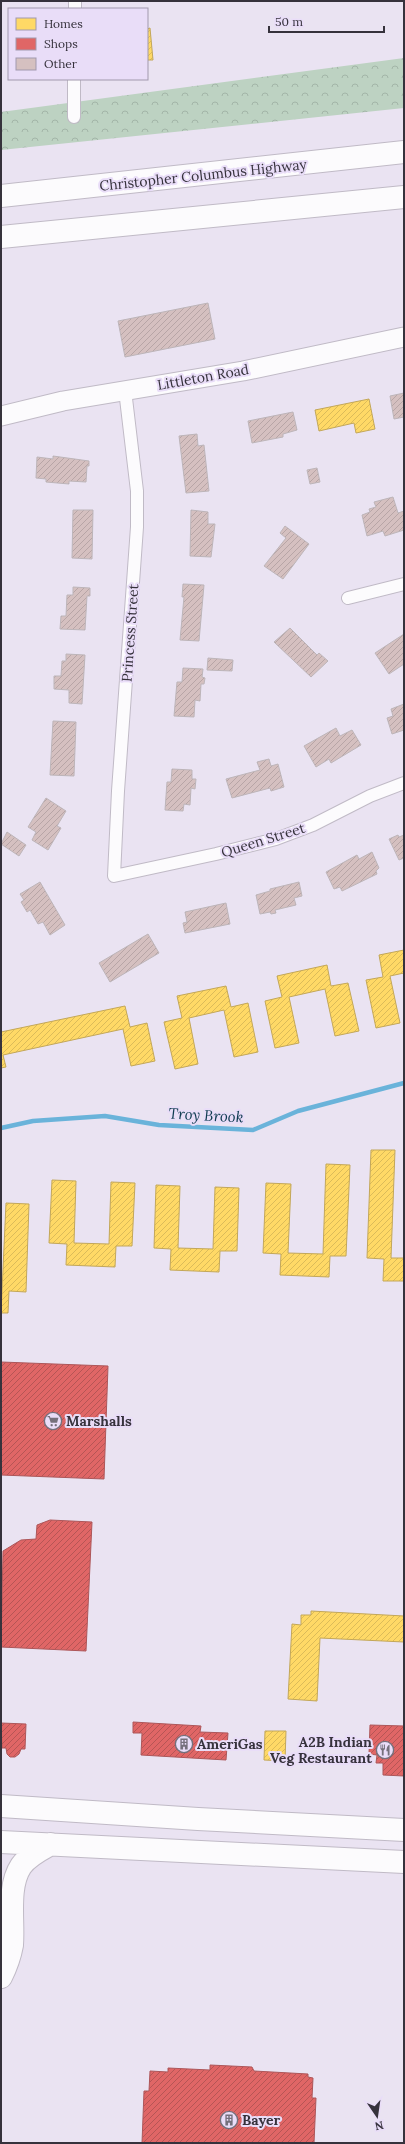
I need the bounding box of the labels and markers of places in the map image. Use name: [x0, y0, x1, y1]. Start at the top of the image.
supermarket icon: Marshalls: [43, 1411, 63, 1431]
place label: Marshalls: [66, 1412, 132, 1430]
place label: A2B Indian Veg Restaurant: [270, 1733, 372, 1767]
building icon: AmeriGas: [174, 1734, 194, 1754]
place label: AmeriGas: [197, 1735, 263, 1753]
restaurant icon: A2B Indian Veg Restaurant: [375, 1740, 395, 1760]
building icon: Bayer: [219, 2110, 239, 2130]
place label: Bayer: [242, 2111, 281, 2129]

